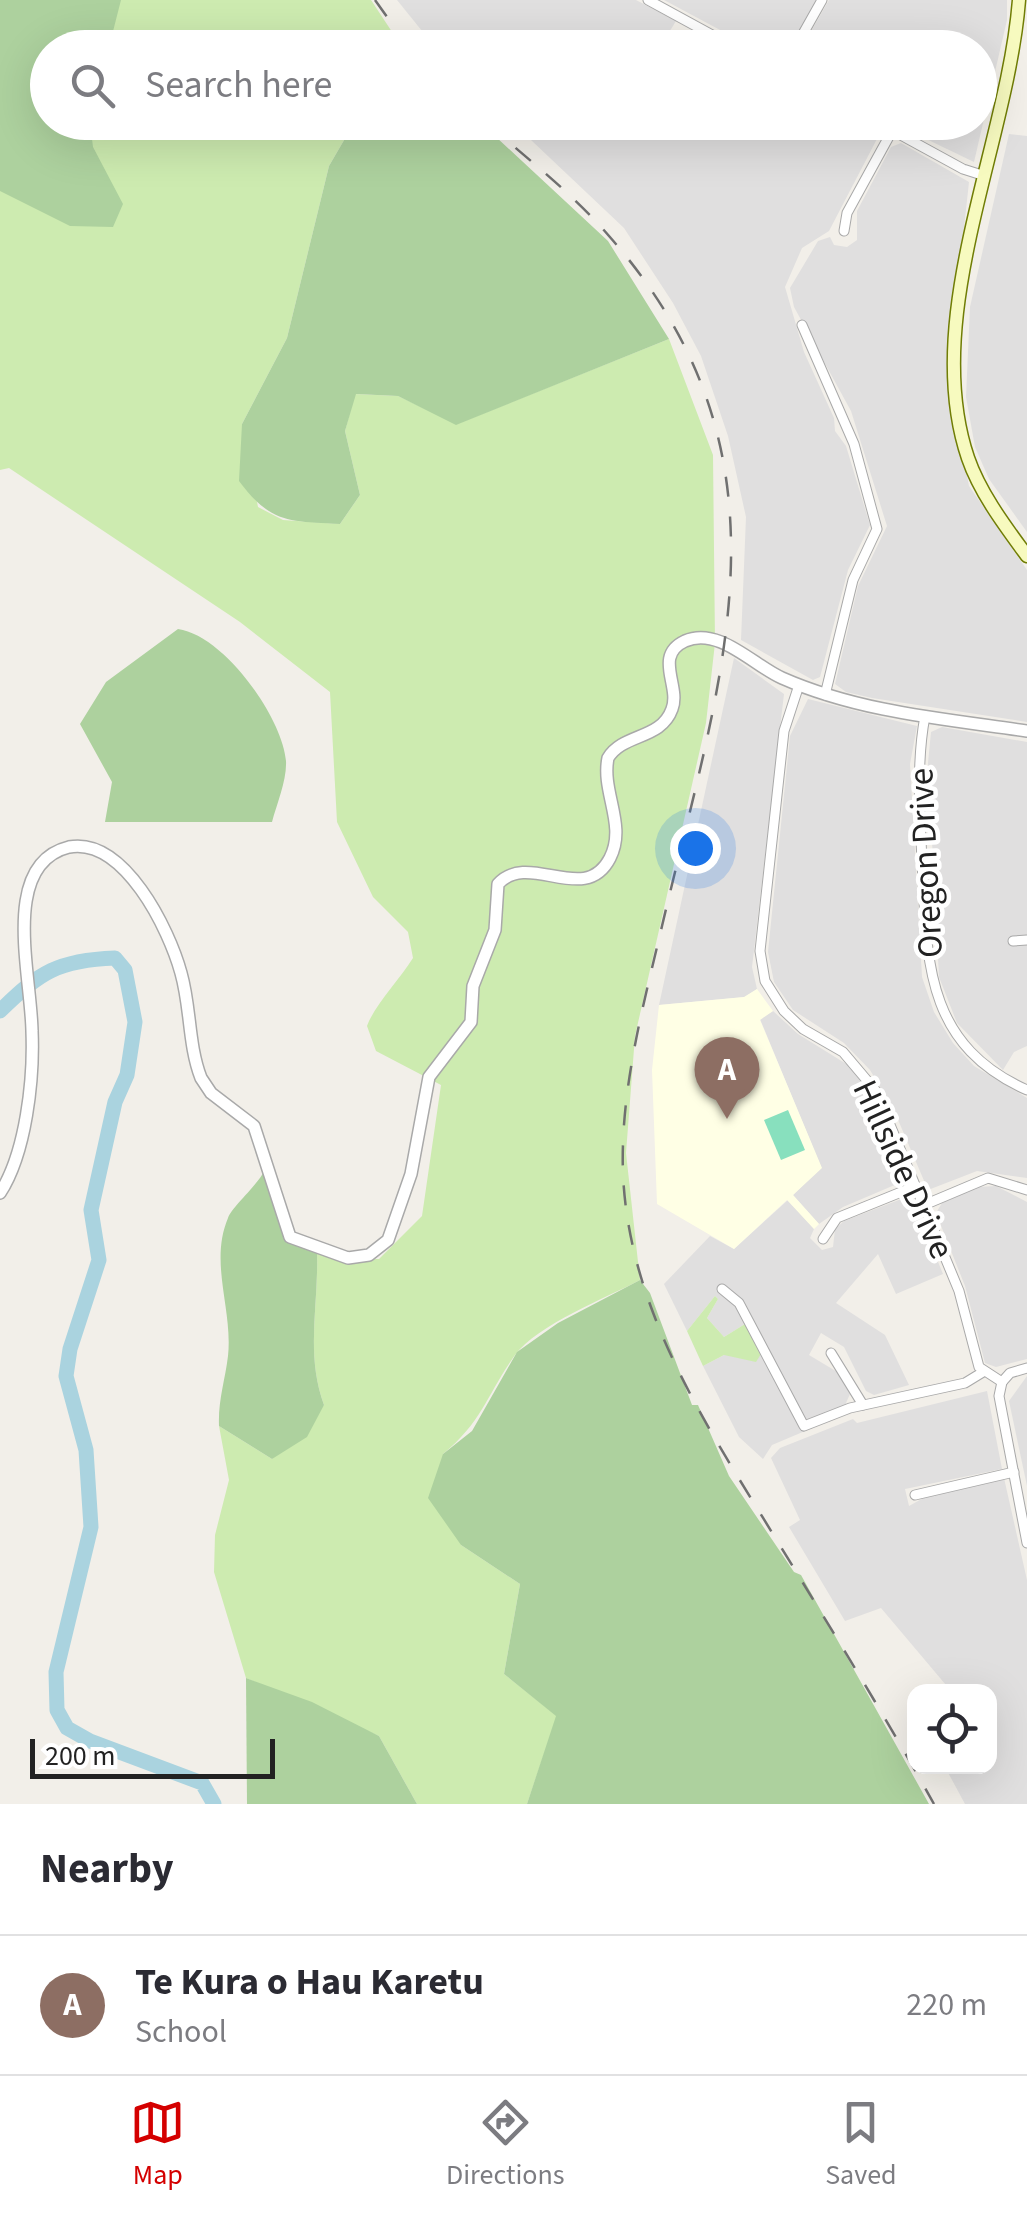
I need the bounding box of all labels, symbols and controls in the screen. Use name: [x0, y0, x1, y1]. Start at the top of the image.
search box: [30, 30, 997, 140]
icon: search: [65, 58, 120, 113]
text: Search here: [145, 58, 332, 112]
street label: Oregon Drive: [896, 767, 956, 959]
your location: [670, 823, 721, 874]
pin: A: [694, 1036, 760, 1119]
street label: Hillside Drive: [840, 1072, 966, 1267]
map controls: [907, 1684, 997, 1774]
button: locate: [907, 1684, 997, 1774]
scale bar: [30, 1734, 275, 1778]
text: 200 m: [45, 1736, 116, 1776]
text: Nearby: [40, 1839, 174, 1899]
text: Te Kura o Hau Karetu: [135, 1955, 484, 2009]
text: A: [63, 1982, 82, 2028]
text: 220 m: [906, 1982, 987, 2028]
text: School: [135, 2009, 227, 2055]
tab: Map: [130, 2095, 185, 2195]
tab: Directions: [446, 2095, 565, 2195]
tab: Saved: [825, 2095, 897, 2195]

